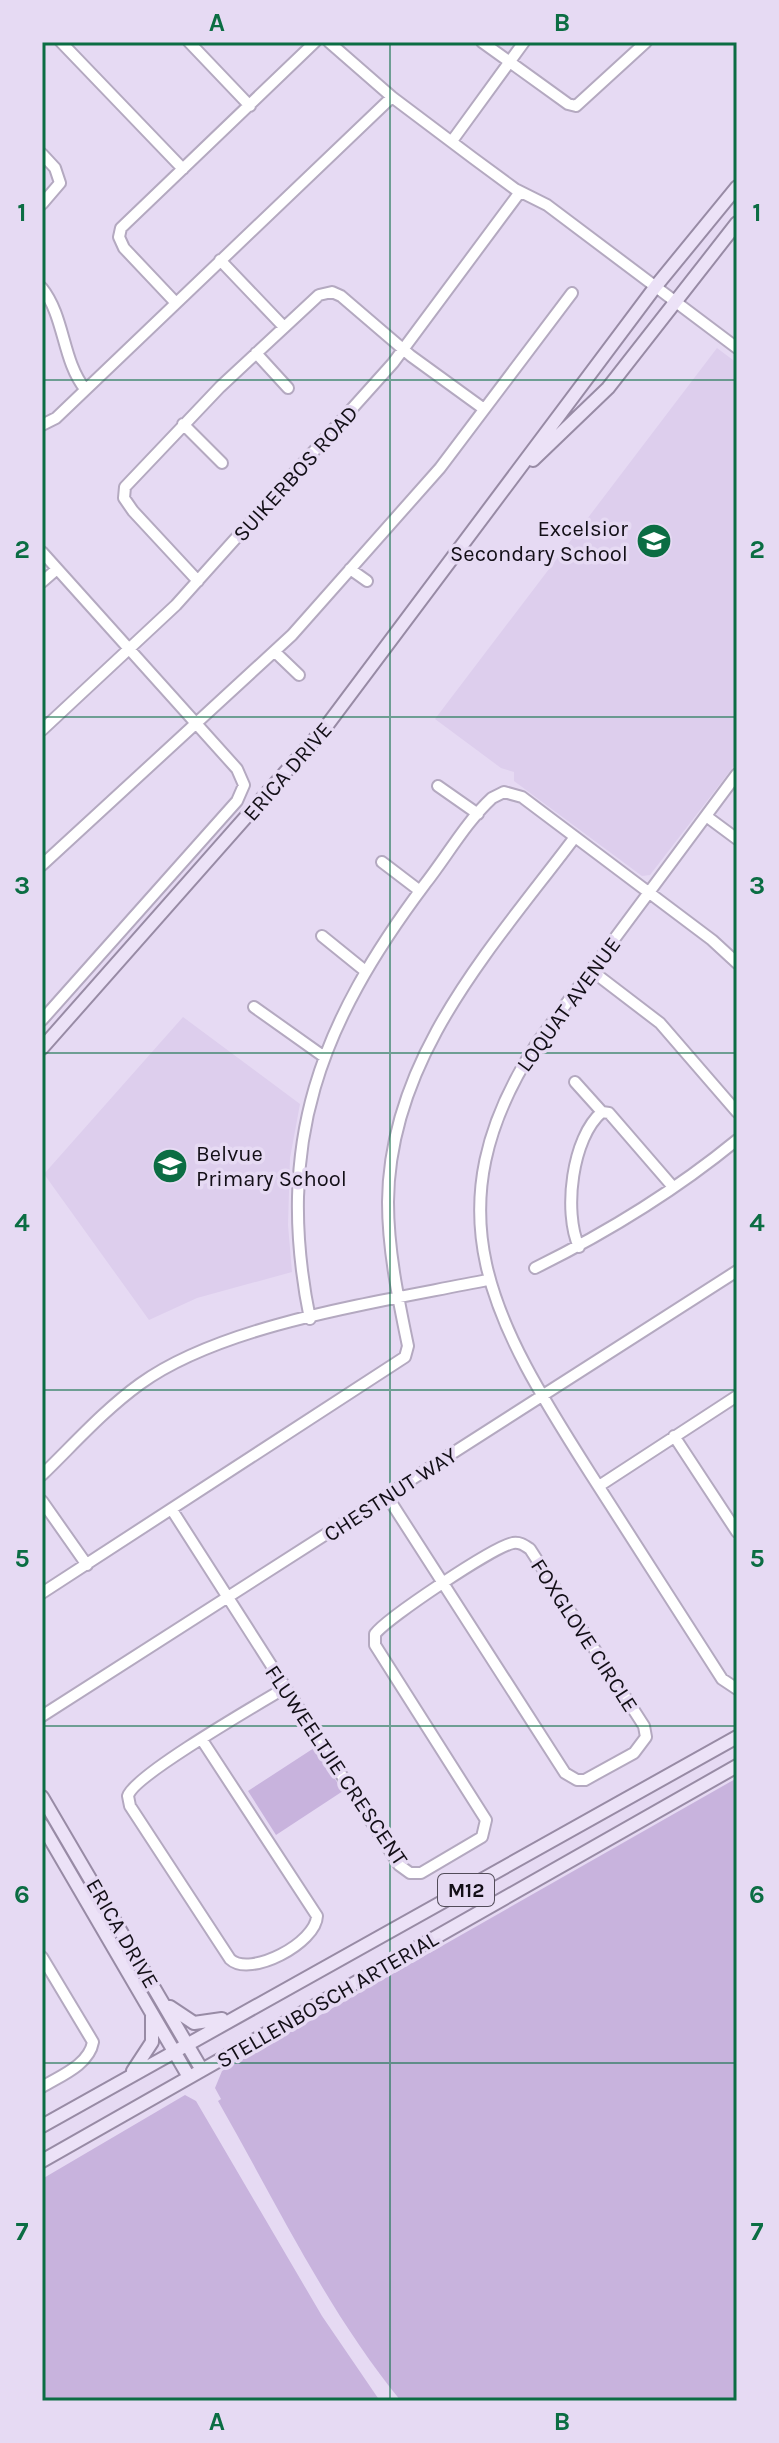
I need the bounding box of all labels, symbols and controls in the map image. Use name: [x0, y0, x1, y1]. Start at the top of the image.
text: A: [209, 7, 225, 38]
text: B: [554, 7, 570, 38]
text: 1: [17, 197, 27, 228]
text: 1: [752, 197, 762, 228]
street label: SUIKERBOS ROAD: [228, 400, 364, 547]
place label: Excelsior Secondary School: [450, 516, 628, 567]
school or university icon: Excelsior Secondary School: [635, 522, 673, 560]
text: 2: [14, 534, 30, 565]
text: 2: [749, 534, 765, 565]
street label: ERICA DRIVE: [238, 717, 338, 826]
text: 3: [14, 870, 30, 901]
text: 3: [749, 870, 765, 901]
street label: LOQUAT AVENUE: [511, 932, 626, 1077]
place label: Belvue Primary School: [196, 1141, 347, 1192]
school or university icon: Belvue Primary School: [151, 1147, 189, 1185]
text: 4: [14, 1207, 30, 1238]
text: 4: [749, 1207, 765, 1238]
street label: CHESTNUT WAY: [319, 1442, 462, 1548]
text: 5: [14, 1543, 30, 1574]
text: 5: [749, 1543, 765, 1574]
street label: FOXGLOVE CIRCLE: [525, 1554, 643, 1717]
street label: FLUWEELTJIE CRESCENT: [259, 1660, 413, 1871]
street label: ERICA DRIVE: [80, 1874, 164, 1993]
road number: M12: [438, 1874, 494, 1906]
text: 6: [14, 1879, 30, 1910]
text: 6: [749, 1879, 765, 1910]
street label: STELLENBOSCH ARTERIAL: [212, 1925, 443, 2074]
text: 7: [16, 2216, 29, 2247]
text: 7: [751, 2216, 764, 2247]
text: A: [209, 2406, 225, 2437]
text: B: [554, 2406, 570, 2437]

